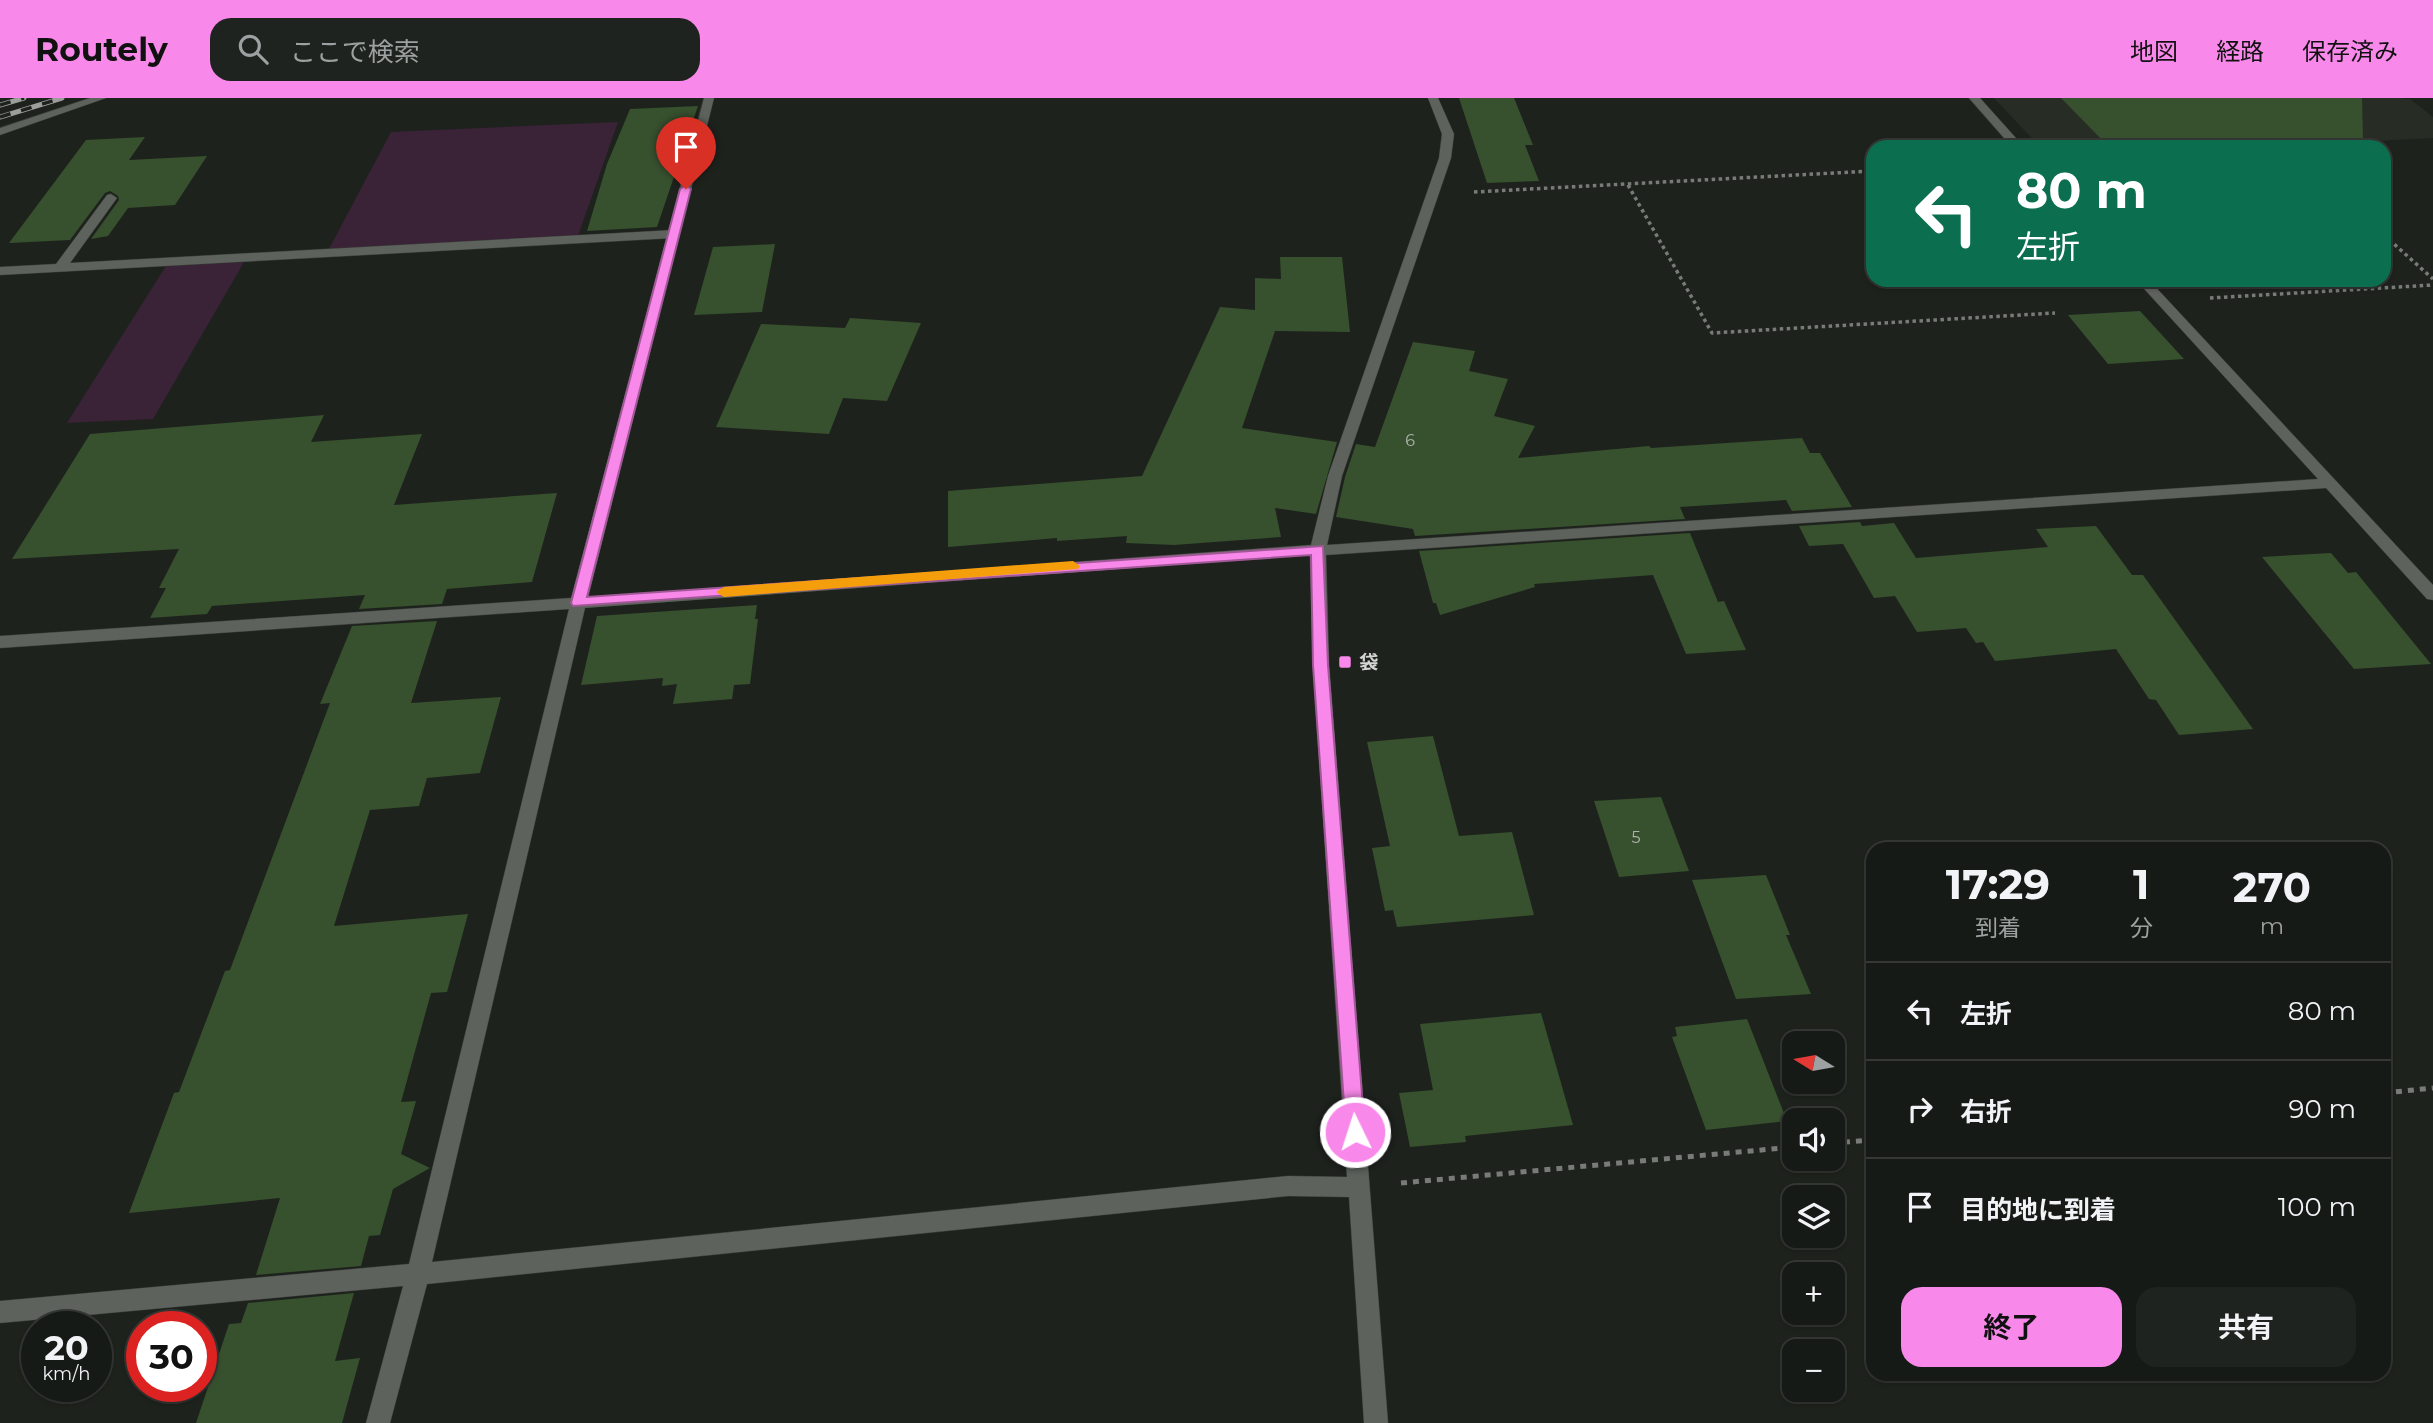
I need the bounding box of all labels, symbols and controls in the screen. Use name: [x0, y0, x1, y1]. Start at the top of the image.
search box: [210, 18, 700, 81]
text: Routely: [35, 29, 168, 69]
icon: search: [234, 30, 272, 68]
text: ここで検索: [290, 36, 420, 68]
text: 地図: [2130, 37, 2178, 66]
text: 経路: [2216, 37, 2264, 66]
text: 保存済み: [2302, 37, 2398, 66]
pin: [656, 117, 716, 189]
icon: arrive: [667, 128, 705, 166]
text: 80 m: [2016, 161, 2147, 220]
icon: left: [1901, 168, 1992, 259]
text: 左折: [2016, 227, 2080, 266]
house number: 6: [1405, 431, 1415, 450]
place label: 袋: [1359, 651, 1378, 674]
marker: 袋: [1337, 654, 1353, 670]
house number: 5: [1631, 828, 1641, 847]
text: 17:29: [1946, 858, 2050, 910]
text: 1: [2133, 858, 2150, 910]
text: 270: [2233, 861, 2311, 913]
text: m: [2260, 912, 2284, 940]
text: 到着: [1975, 914, 2021, 942]
text: 分: [2130, 914, 2153, 942]
icon: left: [1901, 992, 1939, 1030]
text: 80 m: [2288, 995, 2356, 1027]
text: 左折: [1960, 998, 2012, 1030]
north arrow: [1782, 1031, 1844, 1094]
map controls: [1782, 1031, 1845, 1402]
icon: right: [1901, 1090, 1939, 1128]
text: 90 m: [2289, 1093, 2356, 1125]
position arrow: [1318, 1095, 1392, 1169]
text: 右折: [1960, 1096, 2012, 1128]
button: sound: [1782, 1108, 1845, 1171]
button: layers: [1782, 1185, 1845, 1248]
icon: arrive: [1901, 1188, 1939, 1226]
text: 100 m: [2278, 1191, 2356, 1223]
text: 目的地に到着: [1960, 1194, 2116, 1226]
button: +: [1782, 1262, 1845, 1325]
button: 終了: [1901, 1287, 2122, 1367]
button: 共有: [2136, 1287, 2356, 1367]
speed limit sign: 30: [126, 1311, 217, 1402]
text: 20: [44, 1326, 89, 1369]
button: −: [1782, 1339, 1845, 1402]
text: km/h: [42, 1363, 91, 1385]

